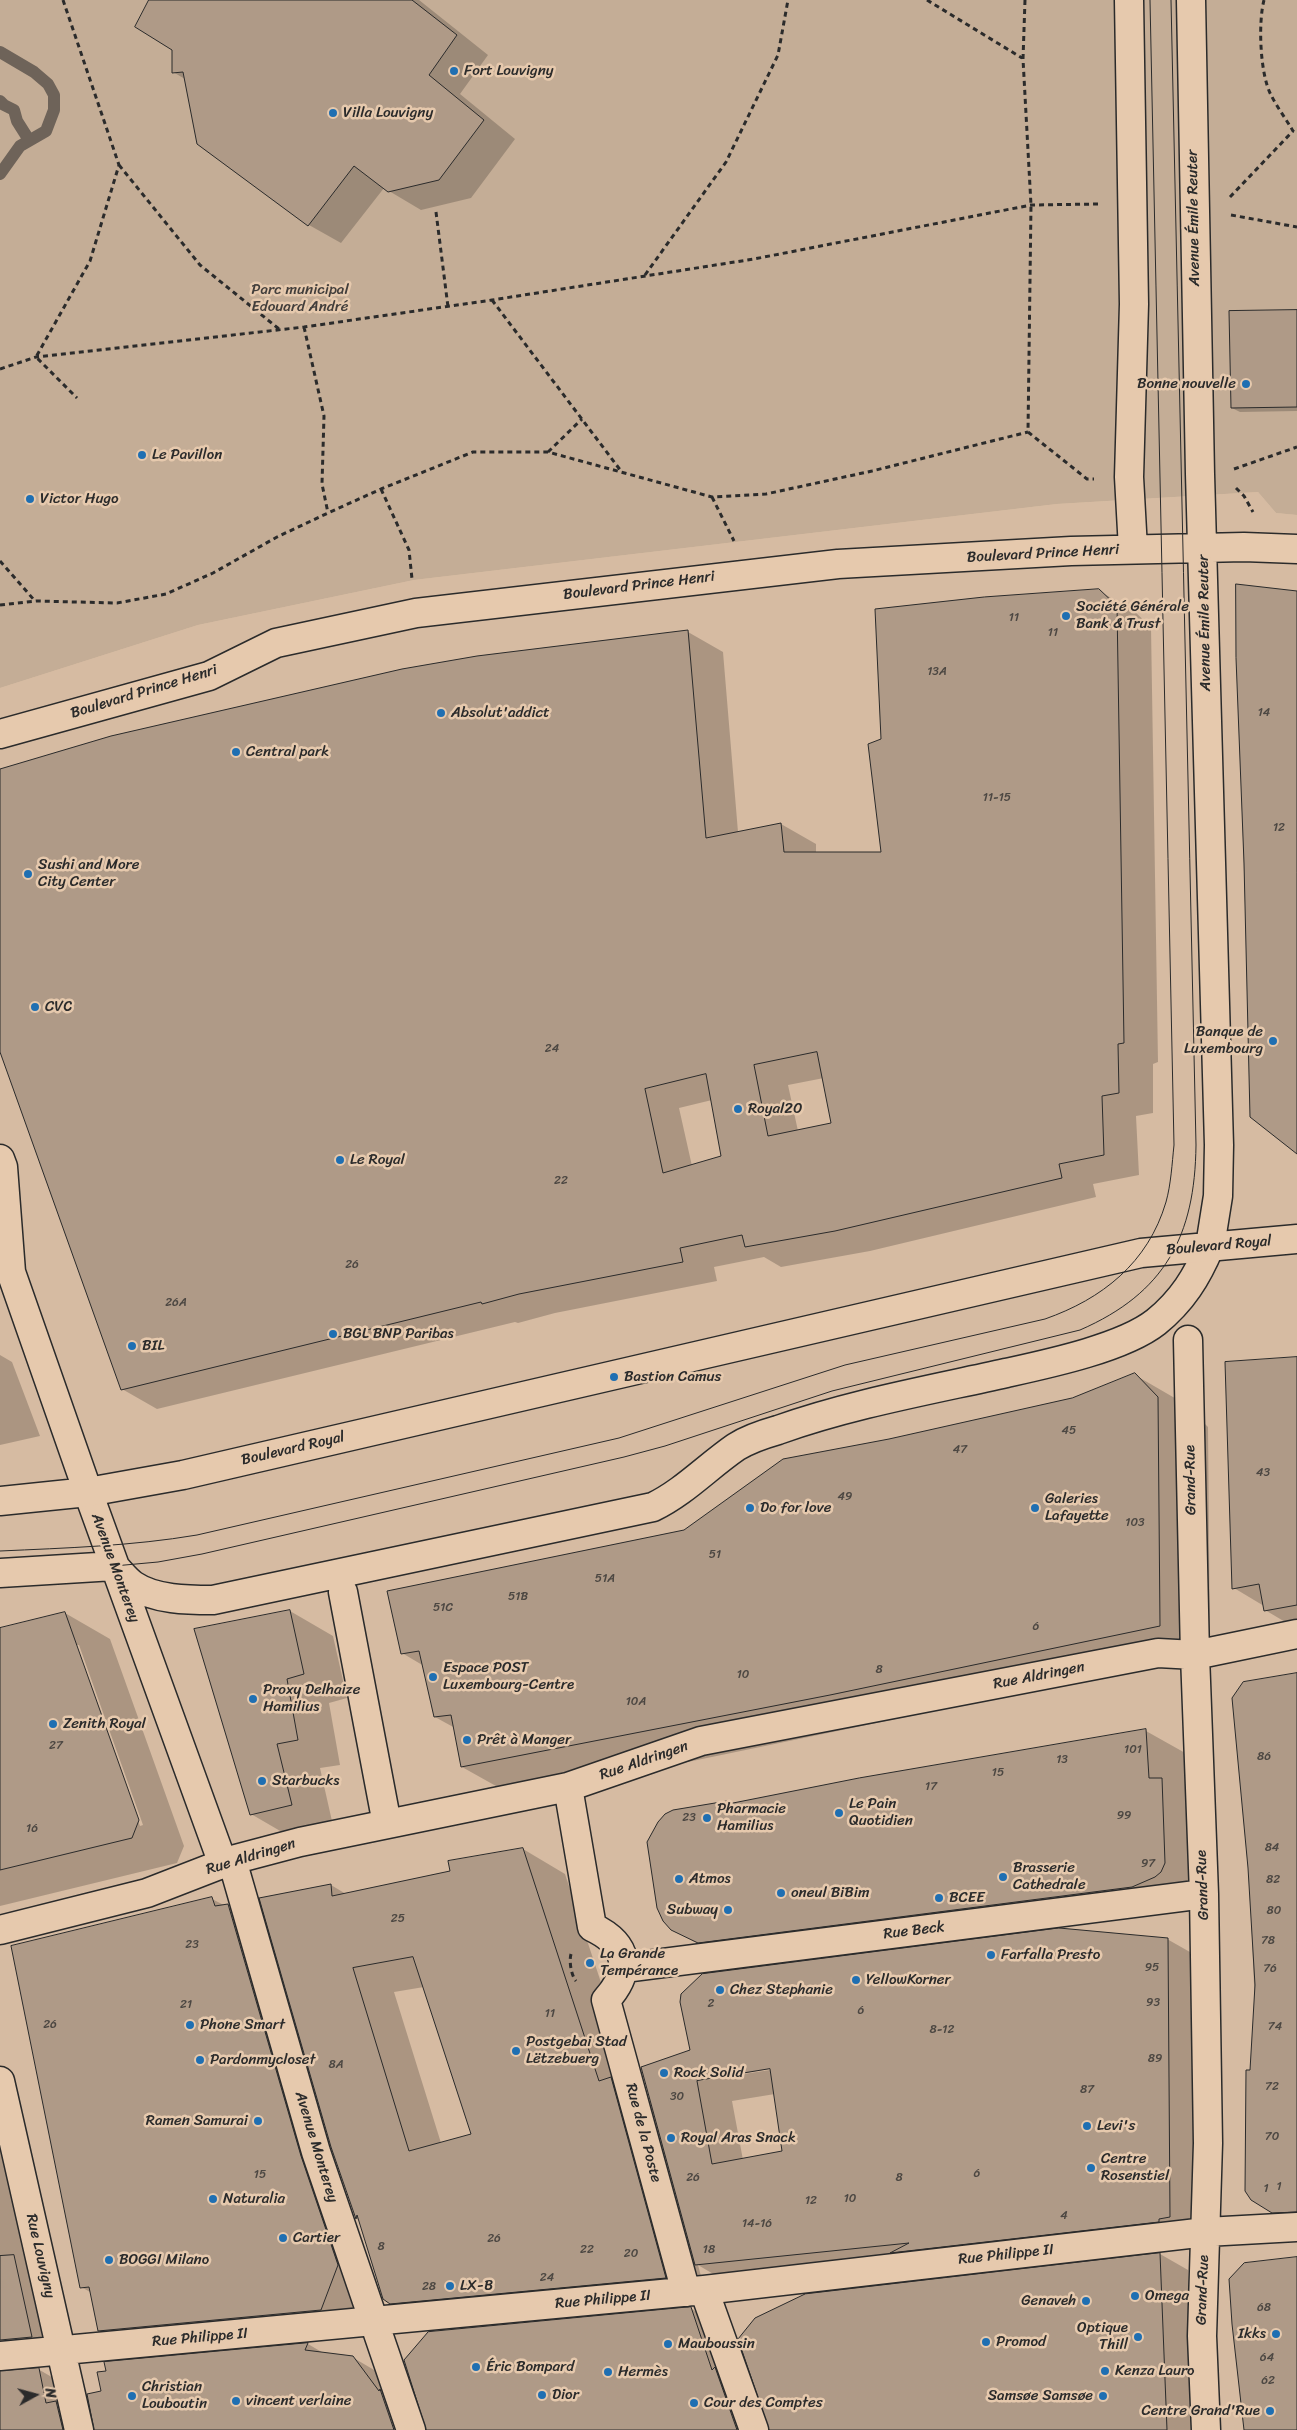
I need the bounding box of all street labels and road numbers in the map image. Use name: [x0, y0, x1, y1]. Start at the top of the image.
street label: Avenue Émile Reuter: [1184, 150, 1204, 286]
street label: Boulevard Prince Henri: [966, 541, 1120, 567]
street label: Avenue Émile Reuter: [1195, 555, 1215, 691]
street label: Boulevard Prince Henri: [562, 568, 716, 604]
street label: Boulevard Prince Henri: [69, 661, 219, 723]
street label: Boulevard Royal: [1166, 1232, 1272, 1260]
street label: Boulevard Royal: [240, 1428, 346, 1470]
street label: Grand-Rue: [1181, 1445, 1201, 1515]
street label: Avenue Monterey: [87, 1511, 143, 1625]
street label: Rue Aldringen: [992, 1658, 1086, 1694]
street label: Rue Aldringen: [597, 1737, 691, 1785]
street label: Rue Aldringen: [204, 1835, 298, 1879]
street label: Grand-Rue: [1193, 1850, 1213, 1920]
street label: Rue Beck: [882, 1918, 946, 1944]
street label: Rue de la Poste: [621, 2081, 665, 2185]
street label: Avenue Monterey: [291, 2089, 341, 2205]
street label: Rue Louvigny: [22, 2212, 58, 2300]
street label: Rue Philippe II: [957, 2241, 1055, 2269]
street label: Grand-Rue: [1193, 2255, 1213, 2325]
street label: Rue Philippe II: [554, 2287, 652, 2313]
street label: Rue Philippe II: [151, 2325, 249, 2351]

